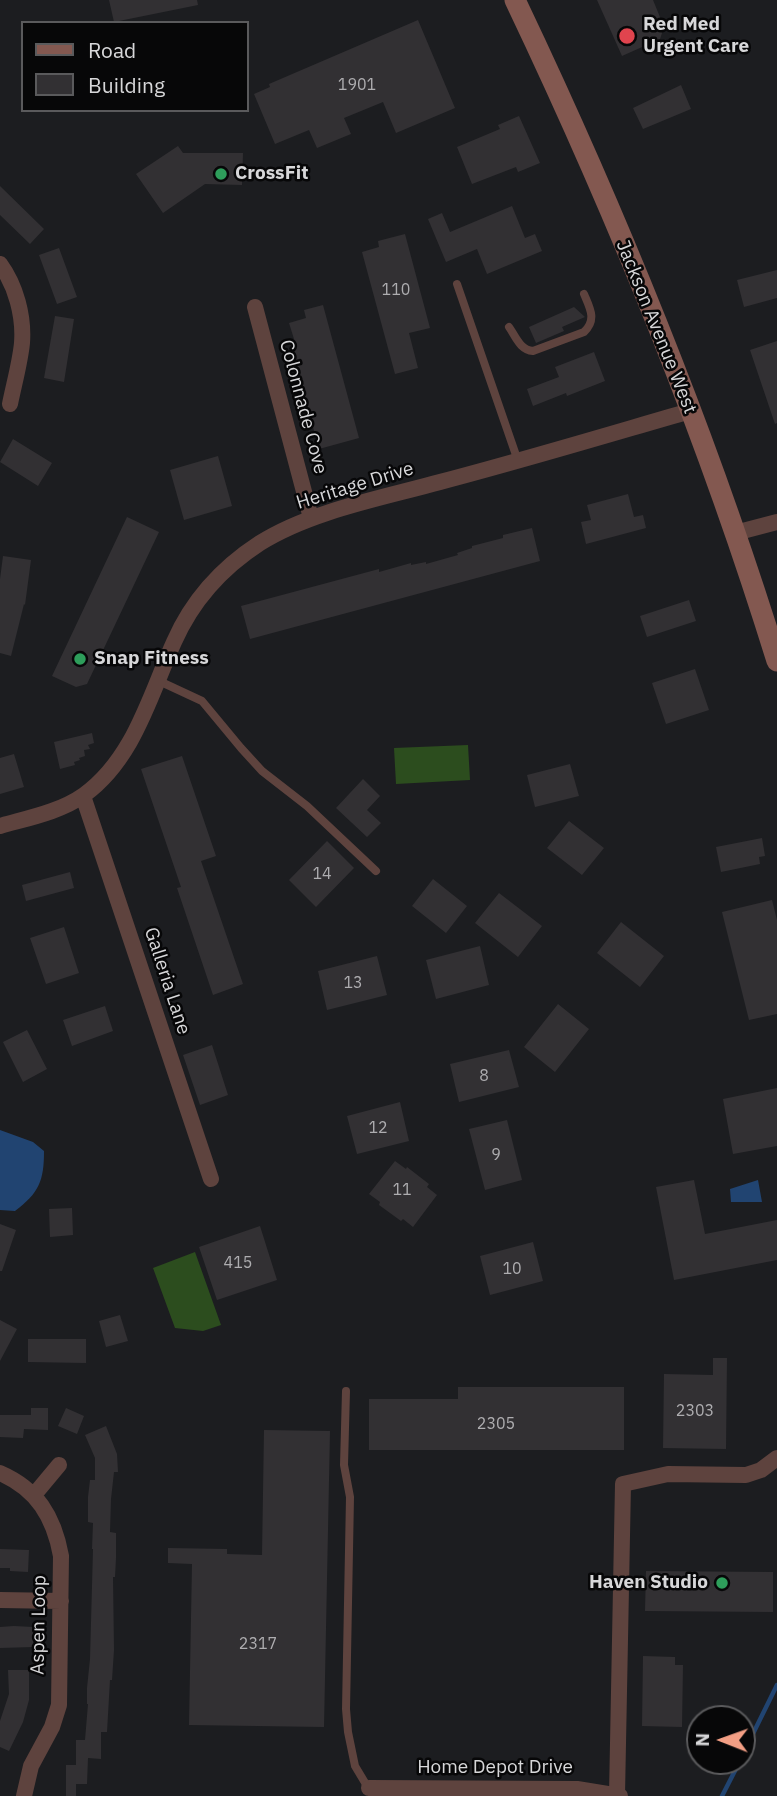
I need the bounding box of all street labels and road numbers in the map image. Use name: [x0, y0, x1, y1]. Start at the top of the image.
street label: Jackson Avenue West: [611, 237, 701, 417]
street label: Colonnade Cove: [274, 337, 332, 477]
street label: Heritage Drive: [294, 457, 416, 515]
street label: Galleria Lane: [139, 925, 195, 1037]
street label: Aspen Loop: [27, 1575, 51, 1675]
street label: Home Depot Drive: [417, 1757, 573, 1779]

